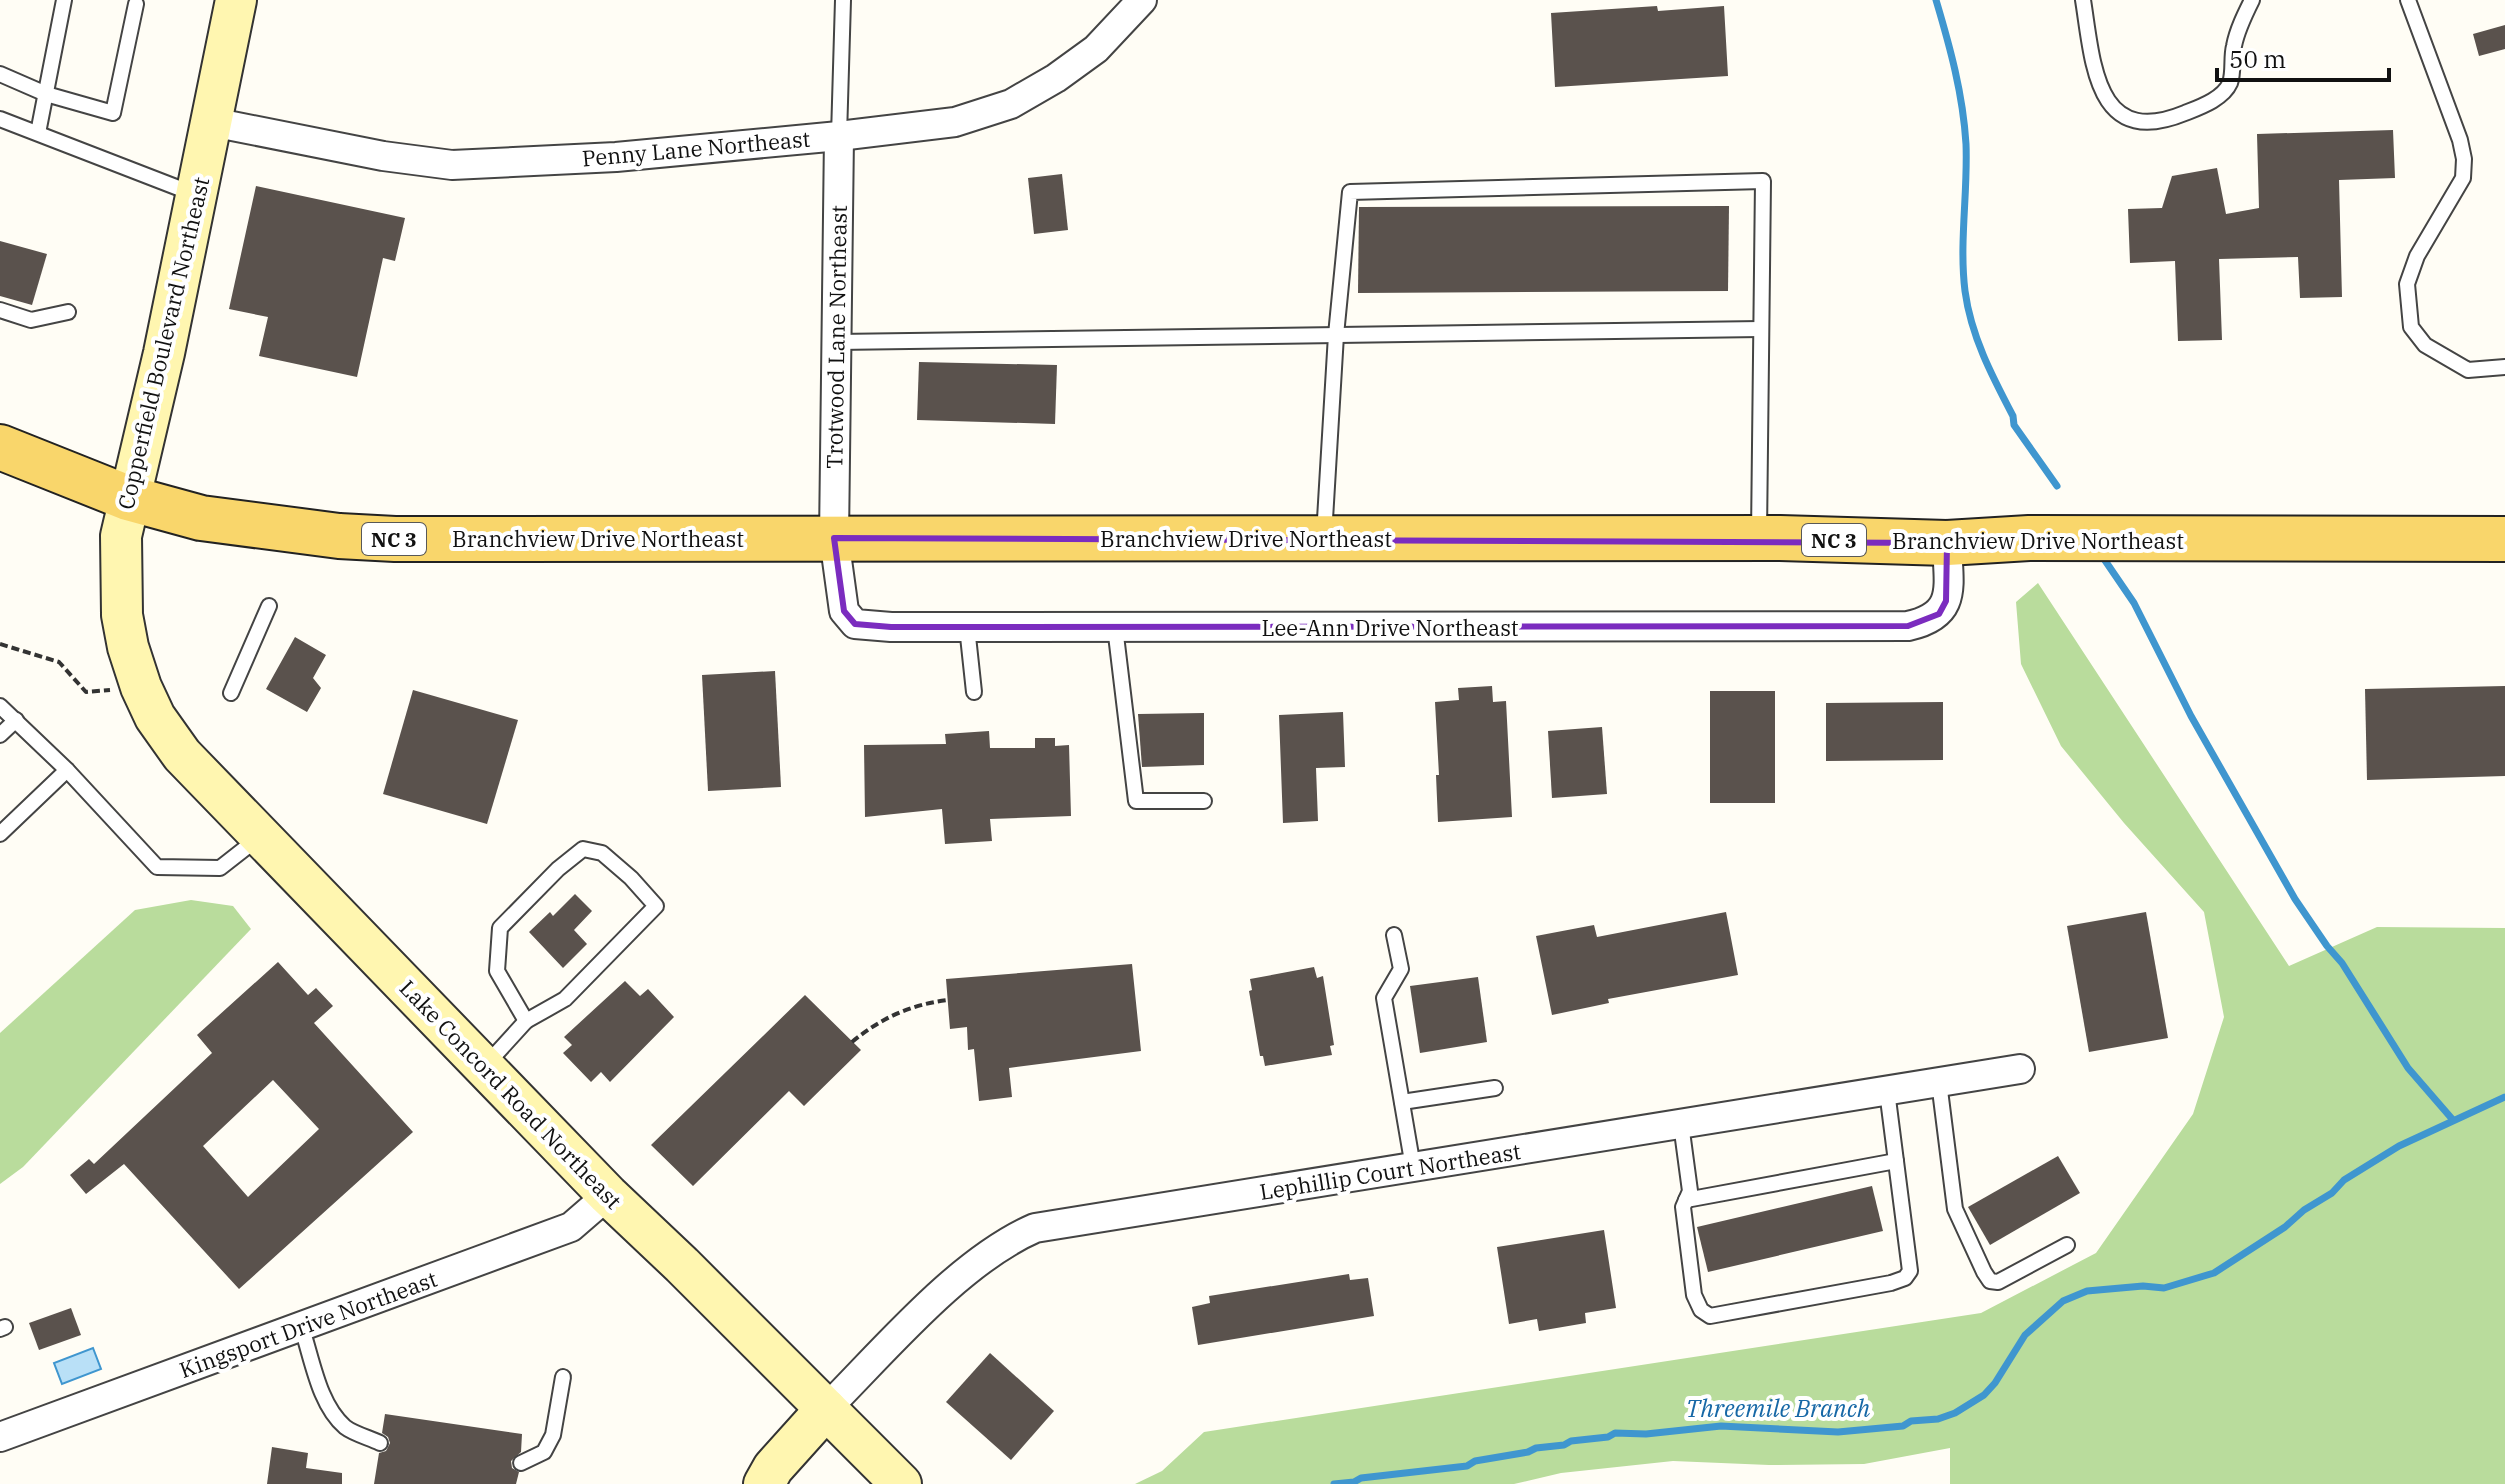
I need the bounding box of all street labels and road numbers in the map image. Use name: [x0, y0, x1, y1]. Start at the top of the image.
street label: Penny Lane Northeast: [581, 124, 812, 172]
street label: Copperfield Boulevard Northeast: [111, 174, 215, 512]
street label: Trotwood Lane Northeast: [819, 205, 853, 469]
road number: NC 3: [362, 523, 426, 555]
street label: Branchview Drive Northeast: [452, 524, 744, 553]
street label: Branchview Drive Northeast: [1100, 524, 1392, 553]
road number: NC 3: [1802, 524, 1866, 556]
street label: Branchview Drive Northeast: [1892, 526, 2184, 555]
street label: Lee-Ann Drive Northeast: [1261, 613, 1519, 642]
street label: Lake Concord Road Northeast: [394, 973, 628, 1215]
street label: Lephillip Court Northeast: [1257, 1136, 1523, 1206]
street label: Kingsport Drive Northeast: [175, 1264, 441, 1384]

